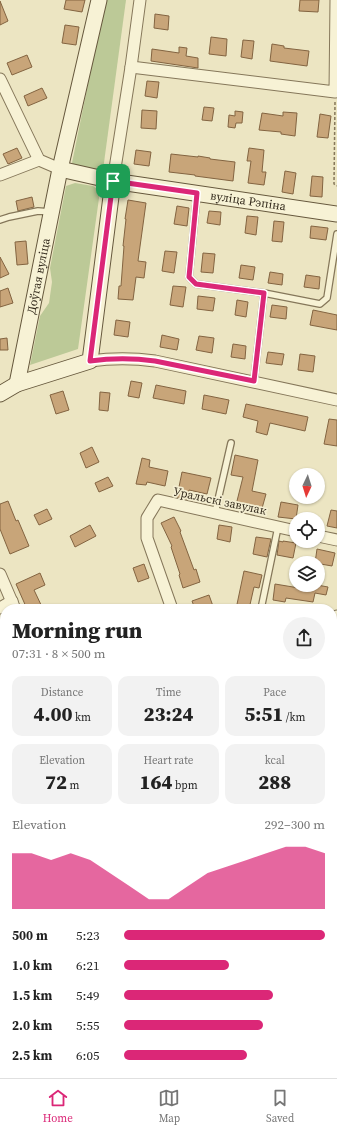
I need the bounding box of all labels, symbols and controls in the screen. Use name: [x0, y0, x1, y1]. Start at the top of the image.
pin: [96, 164, 130, 198]
icon: arrive: [102, 170, 124, 192]
street label: вуліца Рэпіна: [209, 187, 288, 215]
street label: Доўгая вуліца: [23, 236, 54, 316]
north arrow: [289, 468, 325, 504]
map controls: [289, 468, 325, 592]
street label: Уральскі завулак: [172, 483, 268, 519]
button: locate: [289, 512, 325, 548]
button: layers: [289, 556, 325, 592]
text: Morning run: [12, 615, 142, 645]
button: share: [283, 617, 325, 659]
text: 07:31 · 8 × 500 m: [12, 645, 106, 662]
text: Distance: [41, 685, 83, 700]
text: Time: [156, 685, 181, 700]
text: Pace: [263, 685, 286, 700]
text: 4.00: [33, 700, 72, 728]
text: 23:24: [143, 700, 194, 728]
text: 5:51: [244, 700, 283, 728]
text: km: [72, 710, 91, 725]
text: /km: [283, 710, 305, 725]
text: Elevation: [39, 753, 85, 768]
text: Heart rate: [144, 753, 193, 768]
text: kcal: [265, 753, 285, 768]
text: 72: [45, 768, 67, 796]
text: 164: [139, 768, 172, 796]
text: 288: [258, 768, 291, 796]
text: m: [67, 778, 79, 793]
text: bpm: [172, 778, 198, 793]
text: Elevation: [12, 816, 66, 833]
text: 292–300 m: [265, 816, 325, 833]
text: 500 m: [12, 927, 48, 944]
text: 5:23: [76, 927, 99, 944]
text: 1.0 km: [12, 957, 52, 974]
text: 6:21: [76, 957, 99, 974]
text: 1.5 km: [12, 987, 52, 1004]
text: 5:49: [76, 987, 99, 1004]
text: 2.0 km: [12, 1017, 52, 1034]
text: 5:55: [76, 1017, 99, 1034]
text: 2.5 km: [12, 1047, 52, 1064]
text: 6:05: [76, 1047, 99, 1064]
tab: Home: [43, 1087, 73, 1126]
tab: Map: [158, 1087, 180, 1126]
tab: Saved: [266, 1087, 294, 1126]

